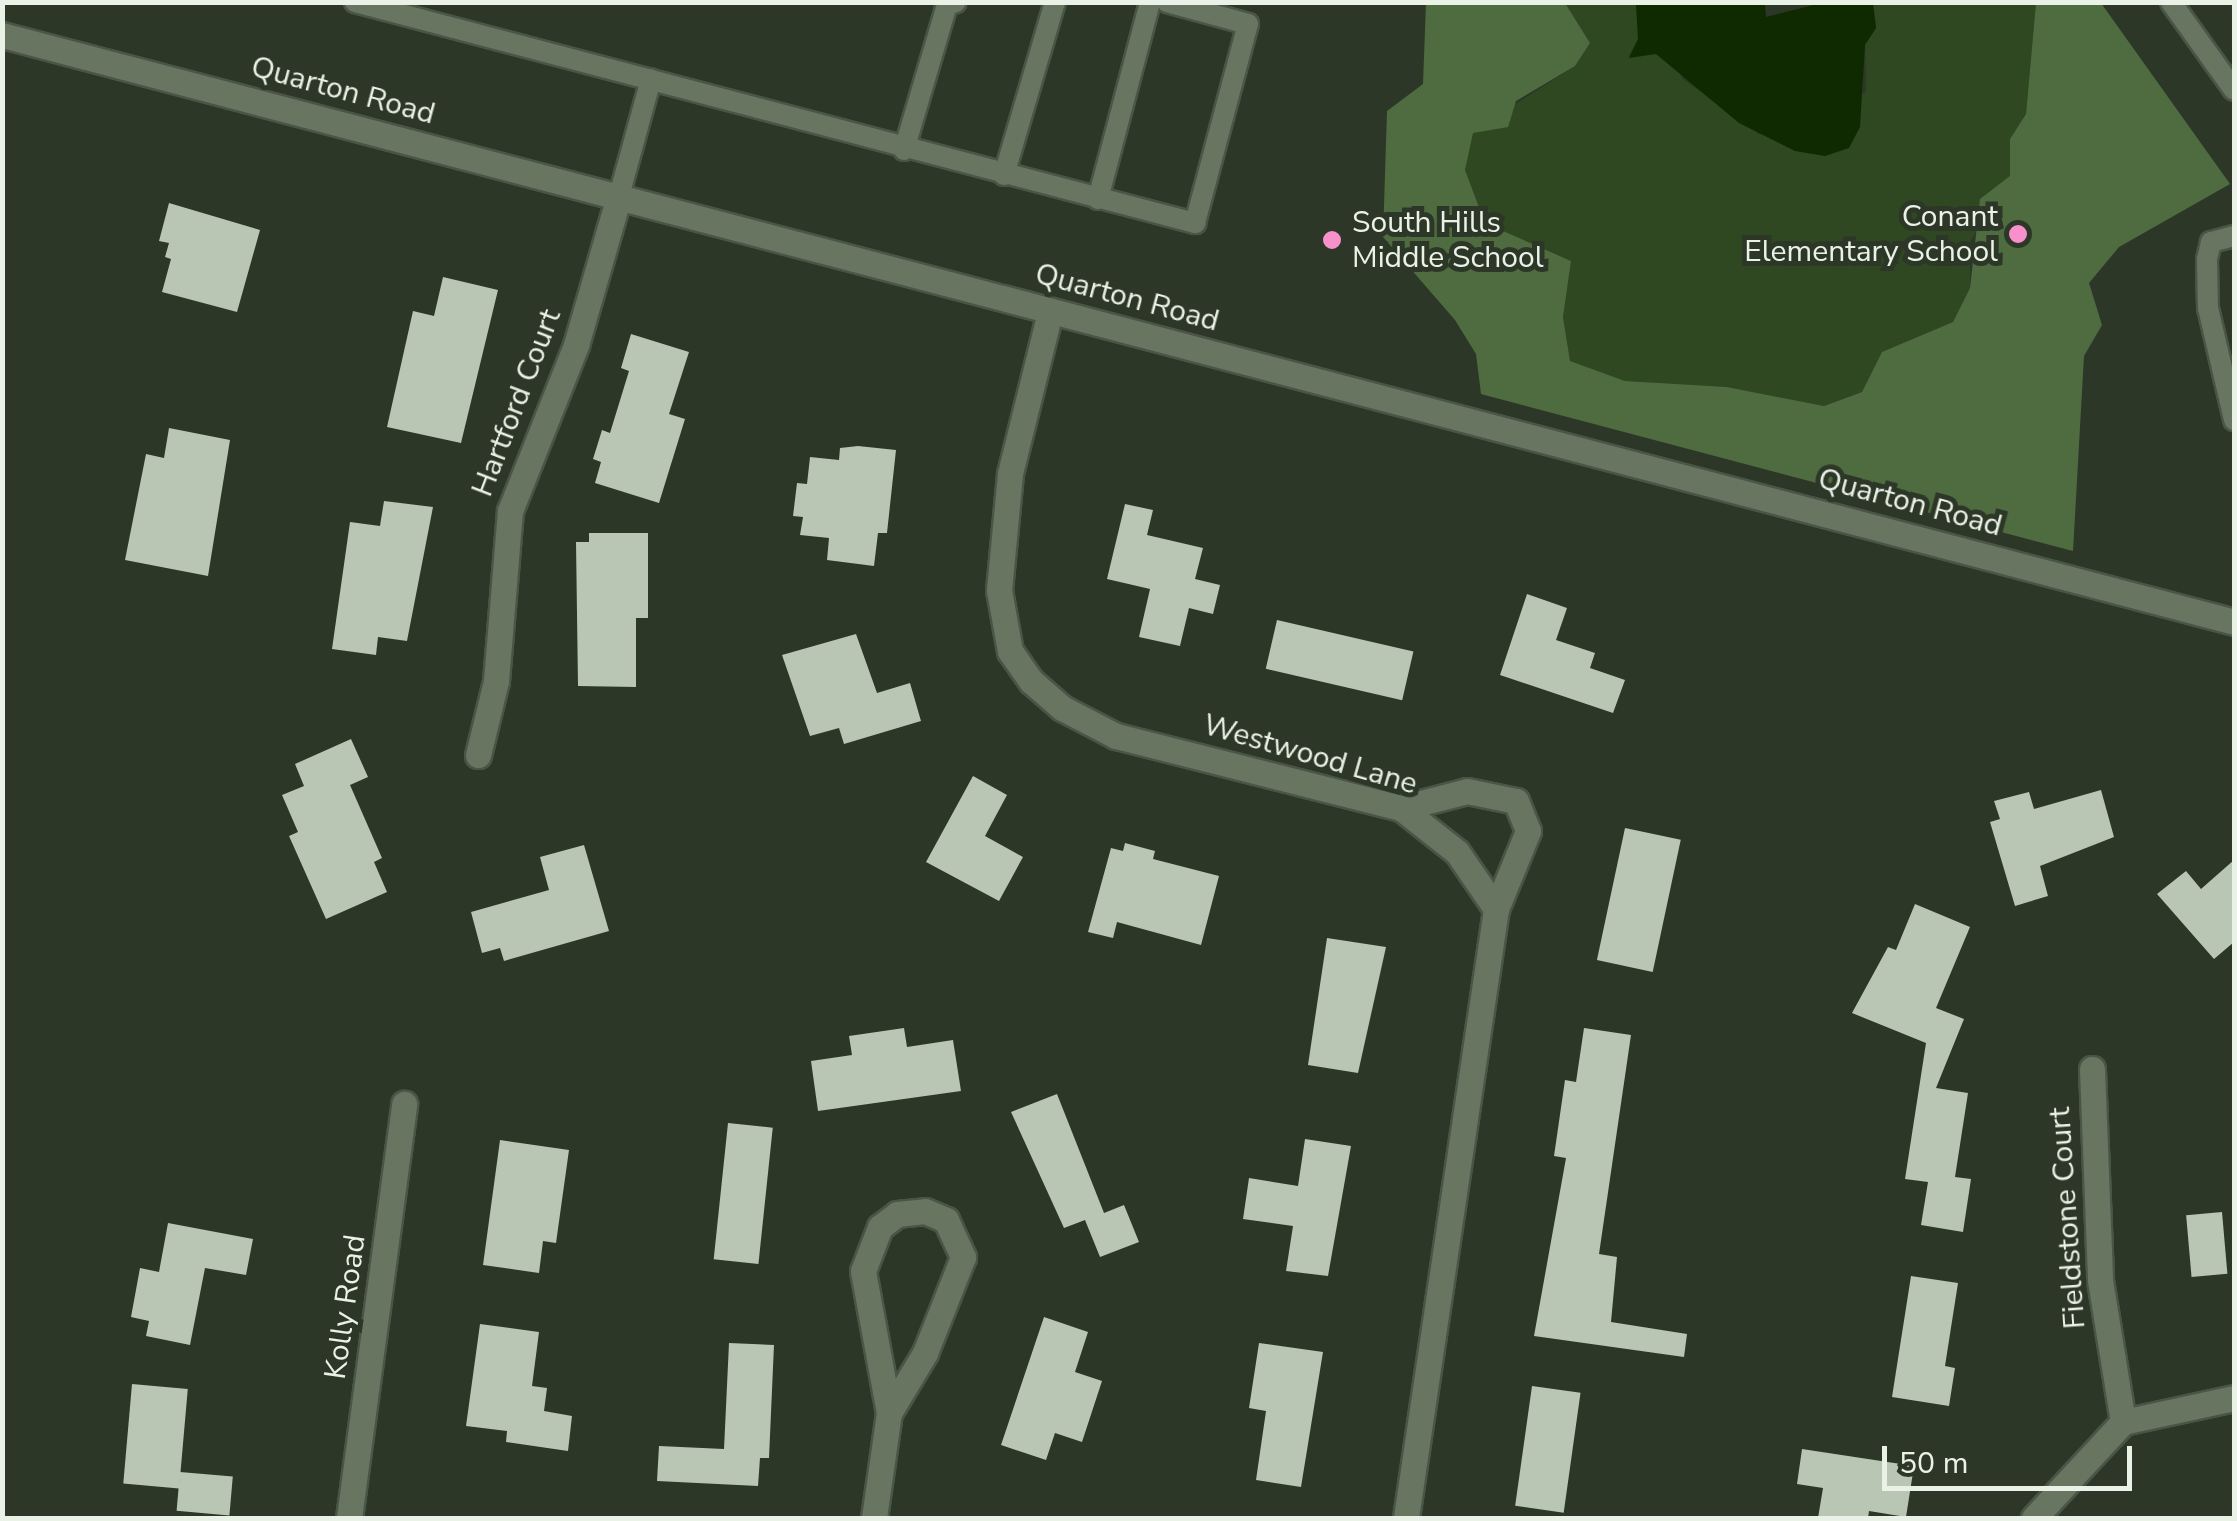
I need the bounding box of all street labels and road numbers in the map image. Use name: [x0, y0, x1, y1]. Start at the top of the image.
street label: Quarton Road: [247, 49, 439, 133]
street label: Quarton Road: [1031, 256, 1223, 340]
street label: Hartford Court: [465, 304, 569, 502]
street label: Quarton Road: [1814, 461, 2006, 545]
street label: Westwood Lane: [1199, 707, 1421, 803]
street label: Fieldstone Court: [2042, 1106, 2094, 1330]
street label: Kolly Road: [318, 1232, 374, 1382]

